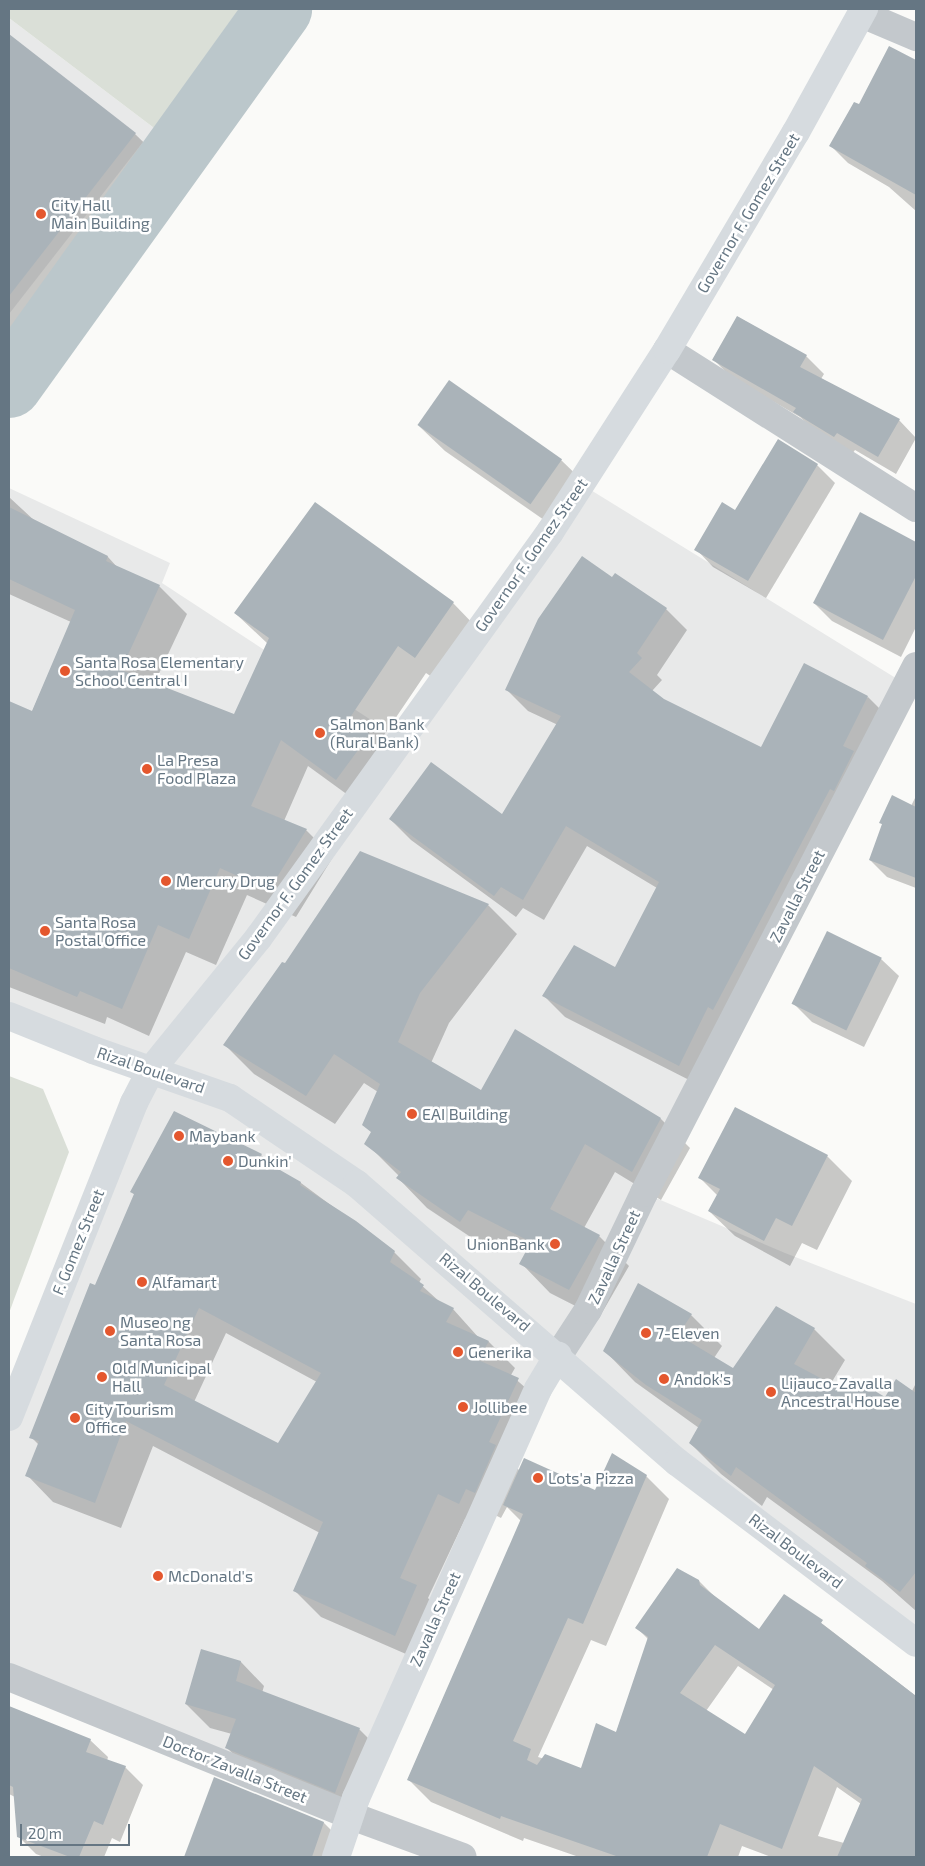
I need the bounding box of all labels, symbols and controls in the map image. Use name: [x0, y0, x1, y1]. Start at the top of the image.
street label: Governor F. Gomez Street: [693, 129, 803, 297]
place label: City Hall Main Building: [51, 195, 150, 233]
marker: City Hall Main Building: [35, 208, 47, 220]
street label: Governor F. Gomez Street: [471, 474, 591, 636]
place label: Santa Rosa Elementary School Central I: [75, 652, 244, 690]
marker: Santa Rosa Elementary School Central I: [59, 665, 71, 677]
place label: Salmon Bank (Rural Bank): [330, 714, 425, 752]
marker: Salmon Bank (Rural Bank): [314, 727, 326, 739]
place label: La Presa Food Plaza: [157, 750, 236, 788]
marker: La Presa Food Plaza: [141, 763, 153, 775]
street label: Governor F. Gomez Street: [233, 804, 357, 964]
street label: Zavalla Street: [765, 846, 829, 946]
place label: Mercury Drug: [176, 871, 275, 891]
marker: Mercury Drug: [160, 875, 172, 887]
place label: Santa Rosa Postal Office: [55, 912, 147, 950]
marker: Santa Rosa Postal Office: [39, 925, 51, 937]
street label: Rizal Boulevard: [94, 1043, 208, 1097]
place label: EAI Building: [422, 1104, 508, 1124]
marker: EAI Building: [406, 1108, 418, 1120]
place label: Maybank: [189, 1126, 256, 1146]
marker: Maybank: [173, 1130, 185, 1142]
place label: Dunkin': [238, 1151, 292, 1171]
marker: Dunkin': [222, 1155, 234, 1167]
street label: F. Gomez Street: [48, 1186, 108, 1298]
street label: Zavalla Street: [584, 1207, 644, 1307]
place label: UnionBank: [467, 1234, 545, 1254]
marker: UnionBank: [549, 1238, 561, 1250]
street label: Rizal Boulevard: [435, 1248, 535, 1336]
place label: Alfamart: [152, 1272, 217, 1292]
marker: Alfamart: [136, 1276, 148, 1288]
place label: Museo ng Santa Rosa: [120, 1312, 201, 1350]
place label: 7-Eleven: [656, 1323, 720, 1343]
marker: Museo ng Santa Rosa: [104, 1325, 116, 1337]
marker: 7-Eleven: [640, 1327, 652, 1339]
place label: Generika: [468, 1342, 532, 1362]
marker: Generika: [452, 1346, 464, 1358]
place label: Old Municipal Hall: [112, 1358, 211, 1396]
place label: Andok's: [674, 1369, 731, 1389]
marker: Old Municipal Hall: [96, 1371, 108, 1383]
marker: Andok's: [658, 1373, 670, 1385]
place label: Lijauco-Zavalla Ancestral House: [781, 1373, 900, 1411]
marker: Lijauco-Zavalla Ancestral House: [765, 1386, 777, 1398]
place label: Jollibee: [473, 1397, 527, 1417]
place label: City Tourism Office: [85, 1399, 174, 1437]
marker: Jollibee: [457, 1401, 469, 1413]
marker: City Tourism Office: [69, 1412, 81, 1424]
place label: Lots'a Pizza: [548, 1468, 634, 1488]
marker: Lots'a Pizza: [532, 1472, 544, 1484]
street label: Rizal Boulevard: [745, 1509, 847, 1593]
place label: McDonald's: [168, 1566, 253, 1586]
street label: Zavalla Street: [406, 1569, 464, 1669]
marker: McDonald's: [152, 1570, 164, 1582]
street label: Doctor Zavalla Street: [160, 1731, 310, 1807]
scale bar: [22, 1814, 132, 1846]
text: 20 m: [28, 1824, 62, 1842]

